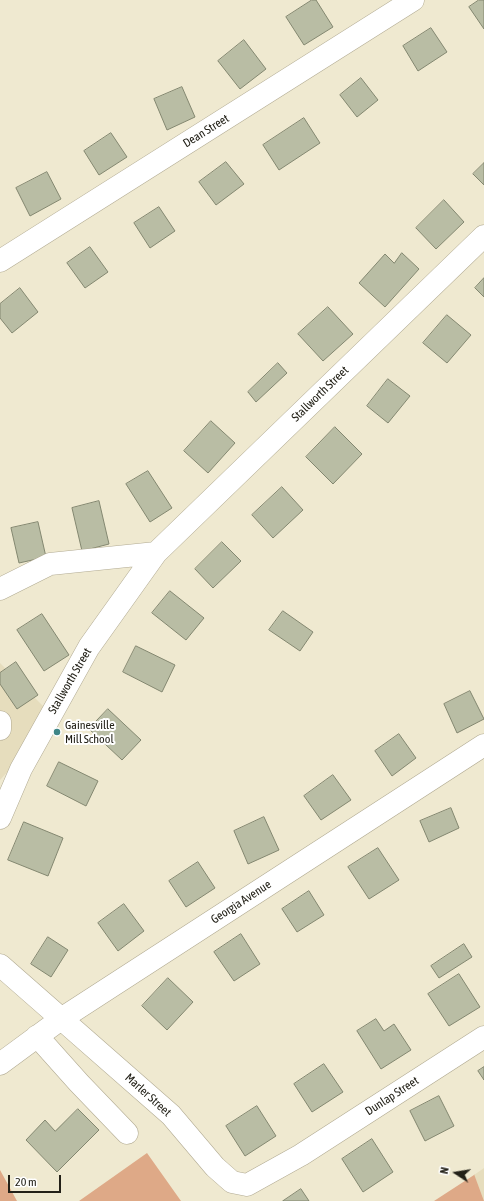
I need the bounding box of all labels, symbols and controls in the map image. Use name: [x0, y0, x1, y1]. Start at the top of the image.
street label: Dean Street: [180, 111, 232, 151]
street label: Stallworth Street: [289, 363, 351, 425]
street label: Stallworth Street: [45, 646, 95, 716]
place label: Gainesville Mill School: [65, 718, 115, 746]
marker: Gainesville Mill School: [52, 727, 62, 737]
street label: Georgia Avenue: [208, 877, 274, 927]
street label: Marler Street: [122, 1071, 174, 1119]
street label: Dunlap Street: [363, 1073, 421, 1119]
north arrow: [436, 1153, 476, 1193]
text: N: [438, 1166, 451, 1175]
scale bar: [10, 1167, 63, 1193]
text: 20 m: [15, 1175, 37, 1189]

